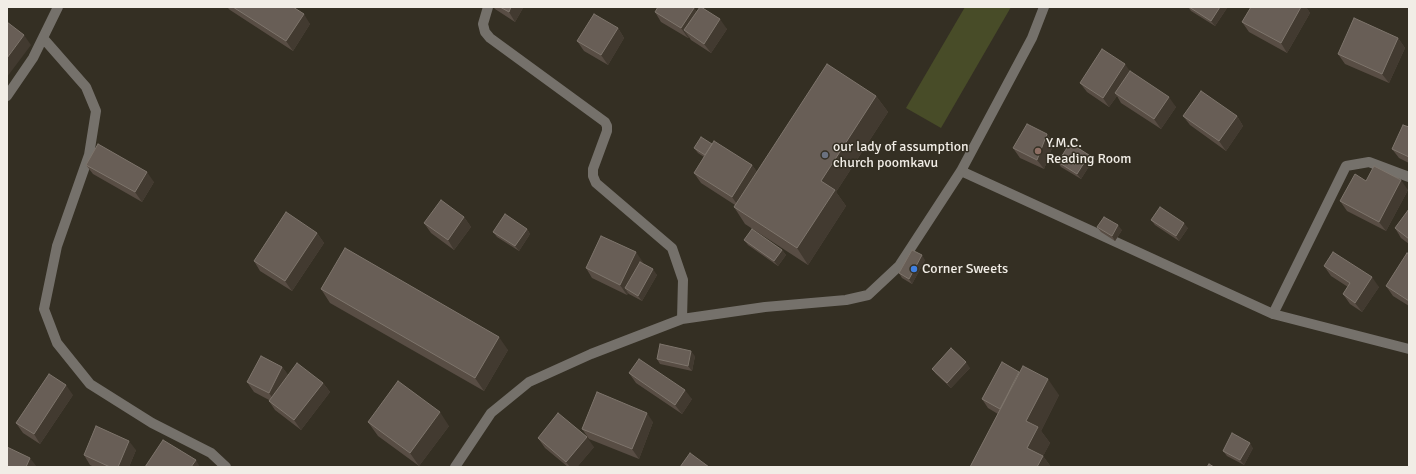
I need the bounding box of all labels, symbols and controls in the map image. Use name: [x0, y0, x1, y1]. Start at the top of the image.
place label: Y.M.C. Reading Room: [1046, 135, 1131, 168]
place label: our lady of assumption church poomkavu: [833, 139, 969, 172]
marker: Y.M.C. Reading Room: [1033, 146, 1043, 156]
marker: our lady of assumption church poomkavu: [820, 150, 830, 160]
place label: Corner Sweets: [922, 261, 1008, 277]
marker: Corner Sweets: [909, 264, 919, 274]

